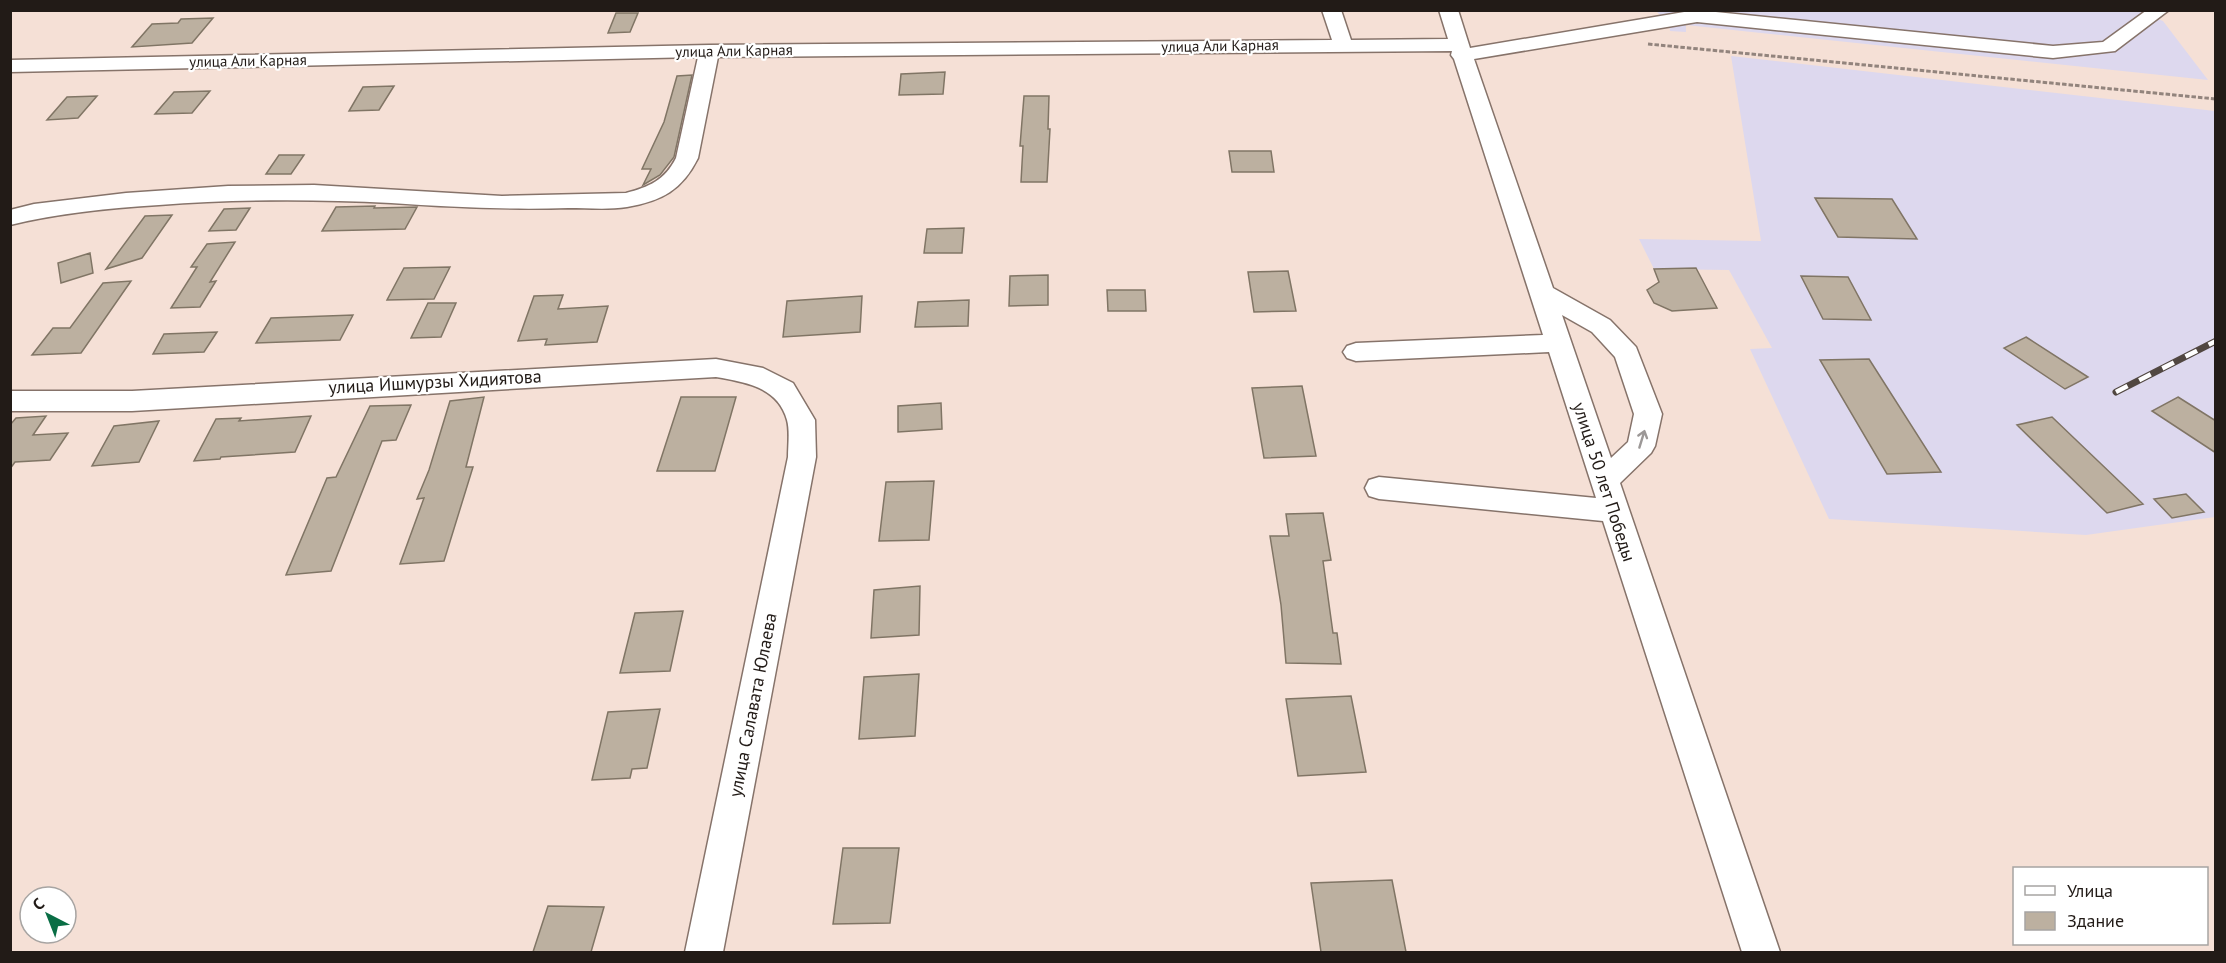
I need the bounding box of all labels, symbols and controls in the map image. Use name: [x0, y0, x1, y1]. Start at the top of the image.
street label: улица Али Карная: [1161, 35, 1279, 56]
street label: улица Али Карная: [675, 40, 793, 61]
street label: улица Али Карная: [189, 50, 307, 71]
street label: улица Ишмурзы Хидиятова: [328, 364, 542, 399]
street label: улица 50 лет Победы: [1568, 399, 1641, 564]
one-way arrow: [1637, 430, 1648, 449]
street label: улица Салавата Юлаева: [723, 611, 782, 799]
legend: [2013, 867, 2208, 945]
text: Улица: [2067, 879, 2113, 902]
north arrow: [18, 885, 78, 945]
text: С: [28, 893, 48, 914]
text: Здание: [2067, 909, 2124, 932]

